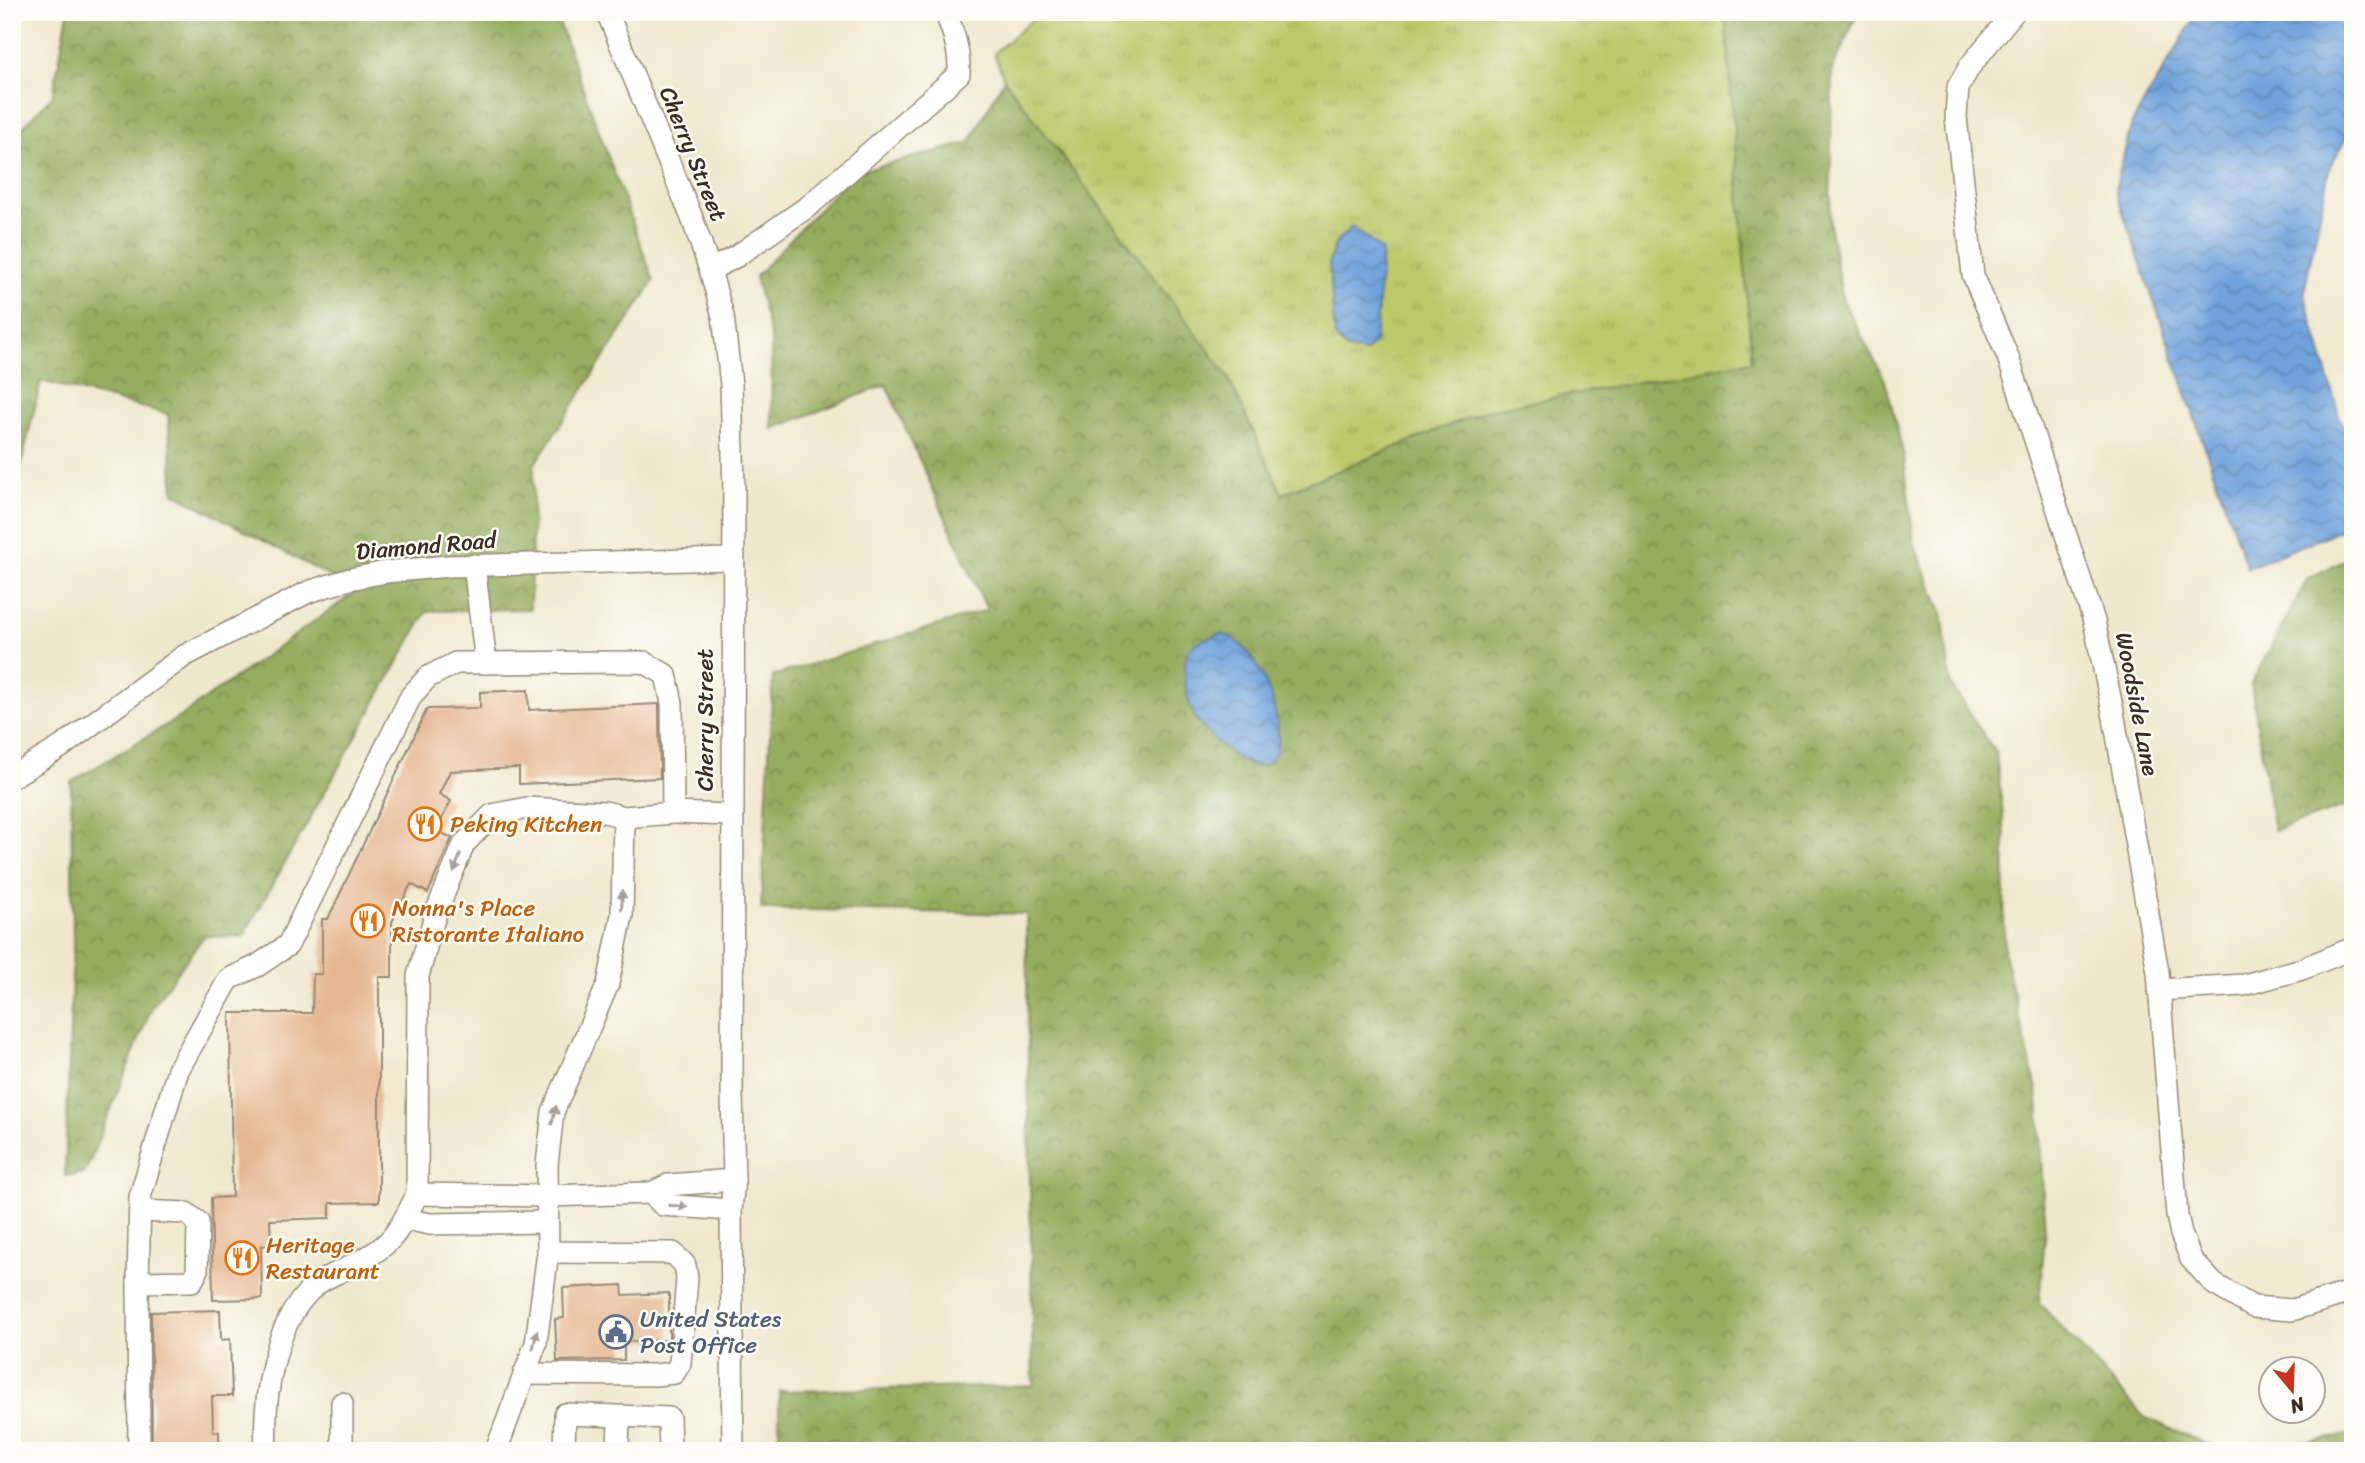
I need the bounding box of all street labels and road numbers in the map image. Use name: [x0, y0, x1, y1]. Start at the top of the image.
street label: Cherry Street: [647, 80, 739, 228]
street label: Diamond Road: [354, 519, 500, 573]
street label: Woodside Lane: [2103, 629, 2171, 779]
street label: Cherry Street: [685, 649, 726, 791]

